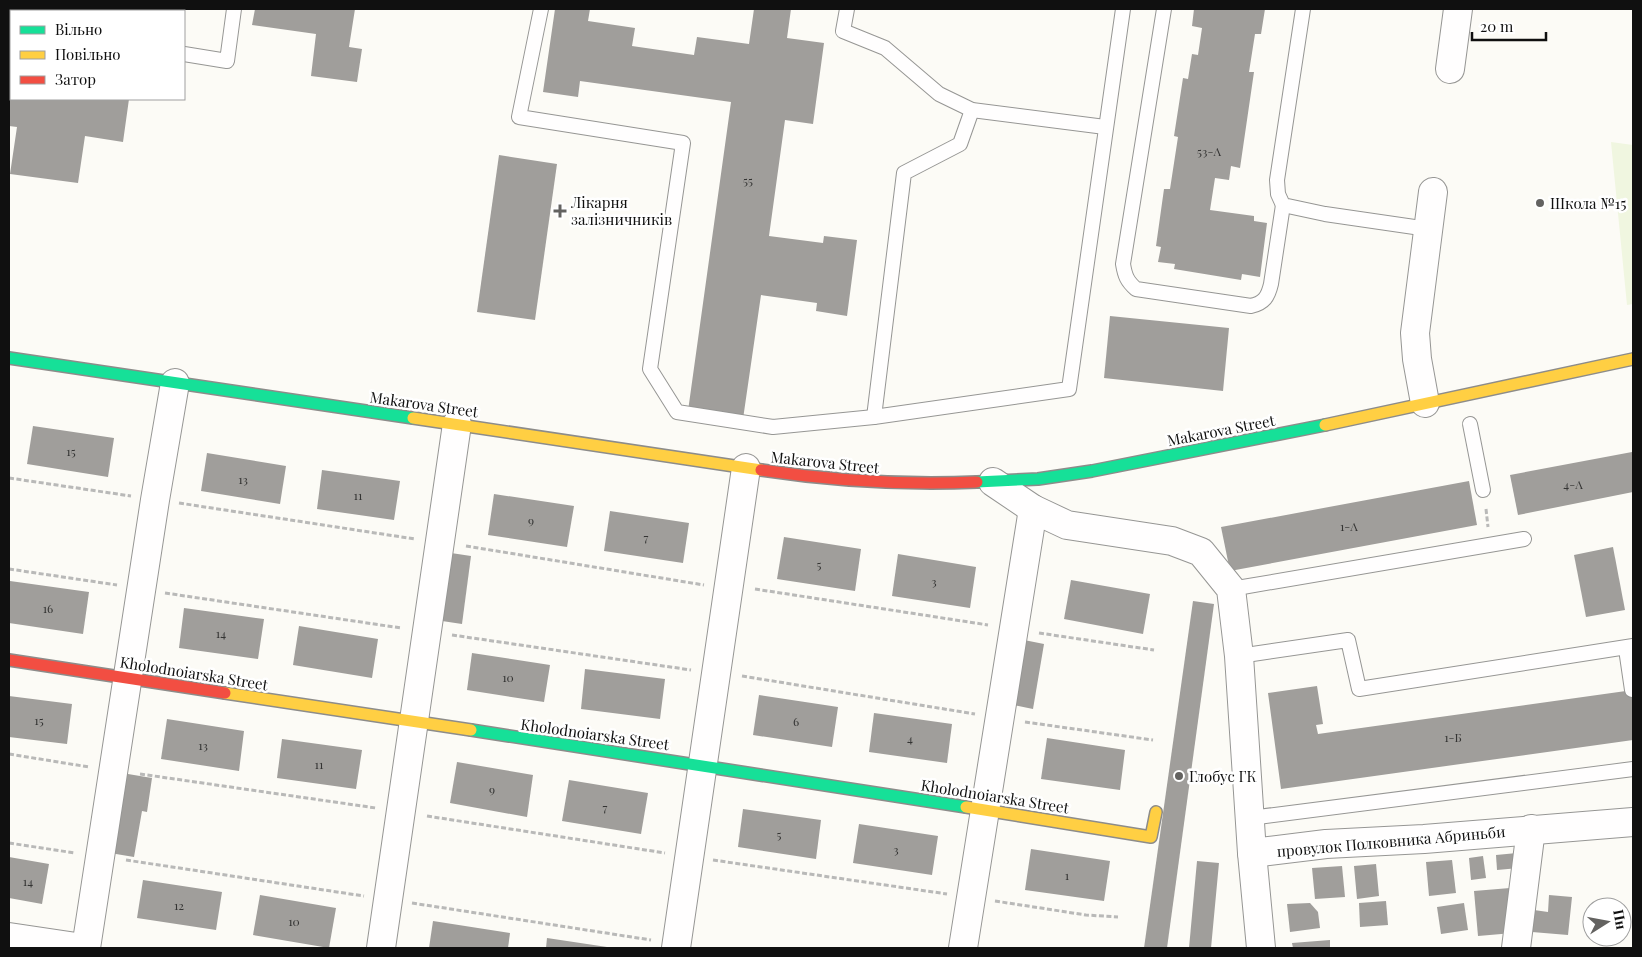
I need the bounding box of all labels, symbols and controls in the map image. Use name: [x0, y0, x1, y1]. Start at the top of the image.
legend: [10, 10, 185, 100]
scale bar: [1472, 10, 1546, 42]
text: 20 m: [1480, 16, 1514, 36]
text: Вільно: [55, 19, 102, 39]
text: Повільно: [55, 44, 121, 64]
text: Затор: [55, 69, 96, 89]
house number: 53-А: [1197, 143, 1221, 159]
house number: 55: [743, 172, 753, 188]
place label: Лікарня залізничників: [570, 192, 672, 229]
place label: Школа №15: [1550, 193, 1626, 213]
marker: Школа №15: [1534, 197, 1546, 209]
marker: Лікарня залізничників: [553, 204, 567, 218]
street label: Makarova Street: [369, 387, 480, 422]
street label: Makarova Street: [1166, 410, 1277, 450]
house number: 15: [66, 443, 76, 459]
street label: Makarova Street: [770, 446, 881, 478]
house number: 13: [238, 471, 248, 487]
house number: 4-А: [1563, 476, 1583, 492]
house number: 11: [354, 487, 363, 503]
house number: 9: [528, 512, 534, 528]
house number: 1-А: [1340, 518, 1358, 534]
house number: 7: [644, 529, 649, 545]
house number: 5: [817, 556, 822, 572]
house number: 3: [931, 573, 937, 589]
house number: 16: [43, 600, 53, 616]
house number: 14: [216, 625, 226, 641]
street label: Kholodnoiarska Street: [119, 651, 270, 695]
house number: 10: [502, 669, 514, 685]
house number: 15: [34, 712, 44, 728]
house number: 6: [793, 713, 799, 729]
street label: Kholodnoiarska Street: [520, 714, 671, 754]
house number: 1-Б: [1444, 729, 1462, 745]
house number: 4: [907, 730, 913, 746]
house number: 13: [198, 737, 208, 753]
house number: 11: [315, 756, 324, 772]
place label: Глобус ГК: [1189, 766, 1257, 786]
marker: Глобус ГК: [1173, 770, 1185, 782]
street label: Kholodnoiarska Street: [920, 774, 1071, 818]
house number: 9: [489, 781, 495, 797]
house number: 7: [603, 799, 608, 815]
street label: провулок Полковника Абриньби: [1276, 821, 1506, 861]
house number: 5: [777, 826, 782, 842]
house number: 3: [893, 841, 899, 857]
house number: 1: [1065, 867, 1070, 883]
house number: 14: [23, 873, 33, 889]
house number: 12: [174, 897, 184, 913]
north arrow: [1582, 897, 1632, 947]
text: Пн: [1609, 908, 1632, 931]
house number: 10: [288, 913, 300, 929]

